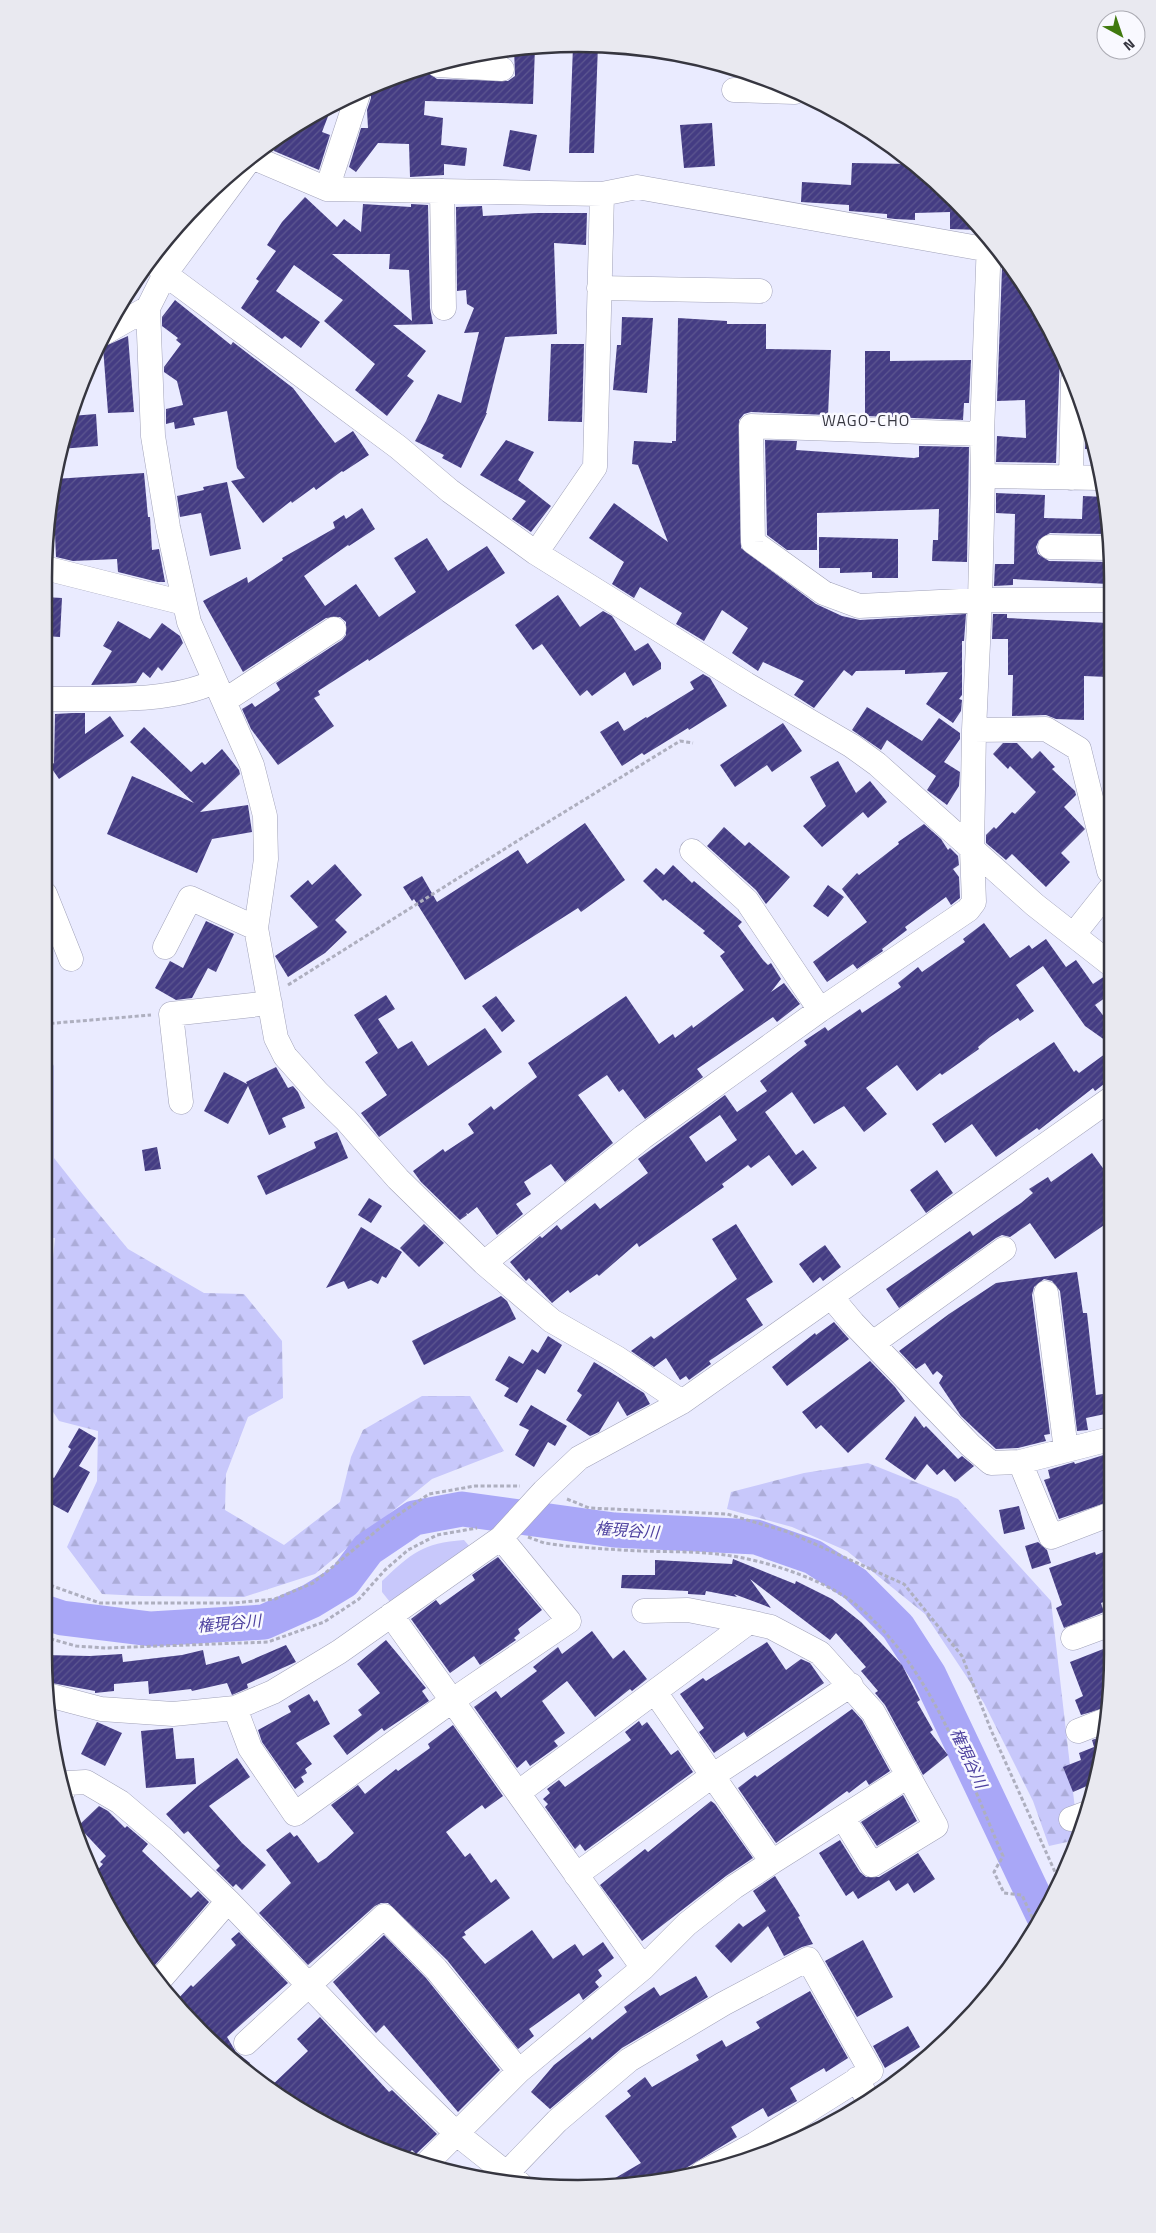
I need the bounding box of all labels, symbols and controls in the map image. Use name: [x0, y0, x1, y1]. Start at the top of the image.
north arrow: [1096, 10, 1146, 60]
text: N: [1119, 34, 1140, 57]
district label: WAGO-CHO: [822, 408, 910, 432]
water label: 権現谷川: [594, 1516, 662, 1544]
water label: 権現谷川: [196, 1608, 264, 1638]
water label: 権現谷川: [945, 1724, 994, 1794]

